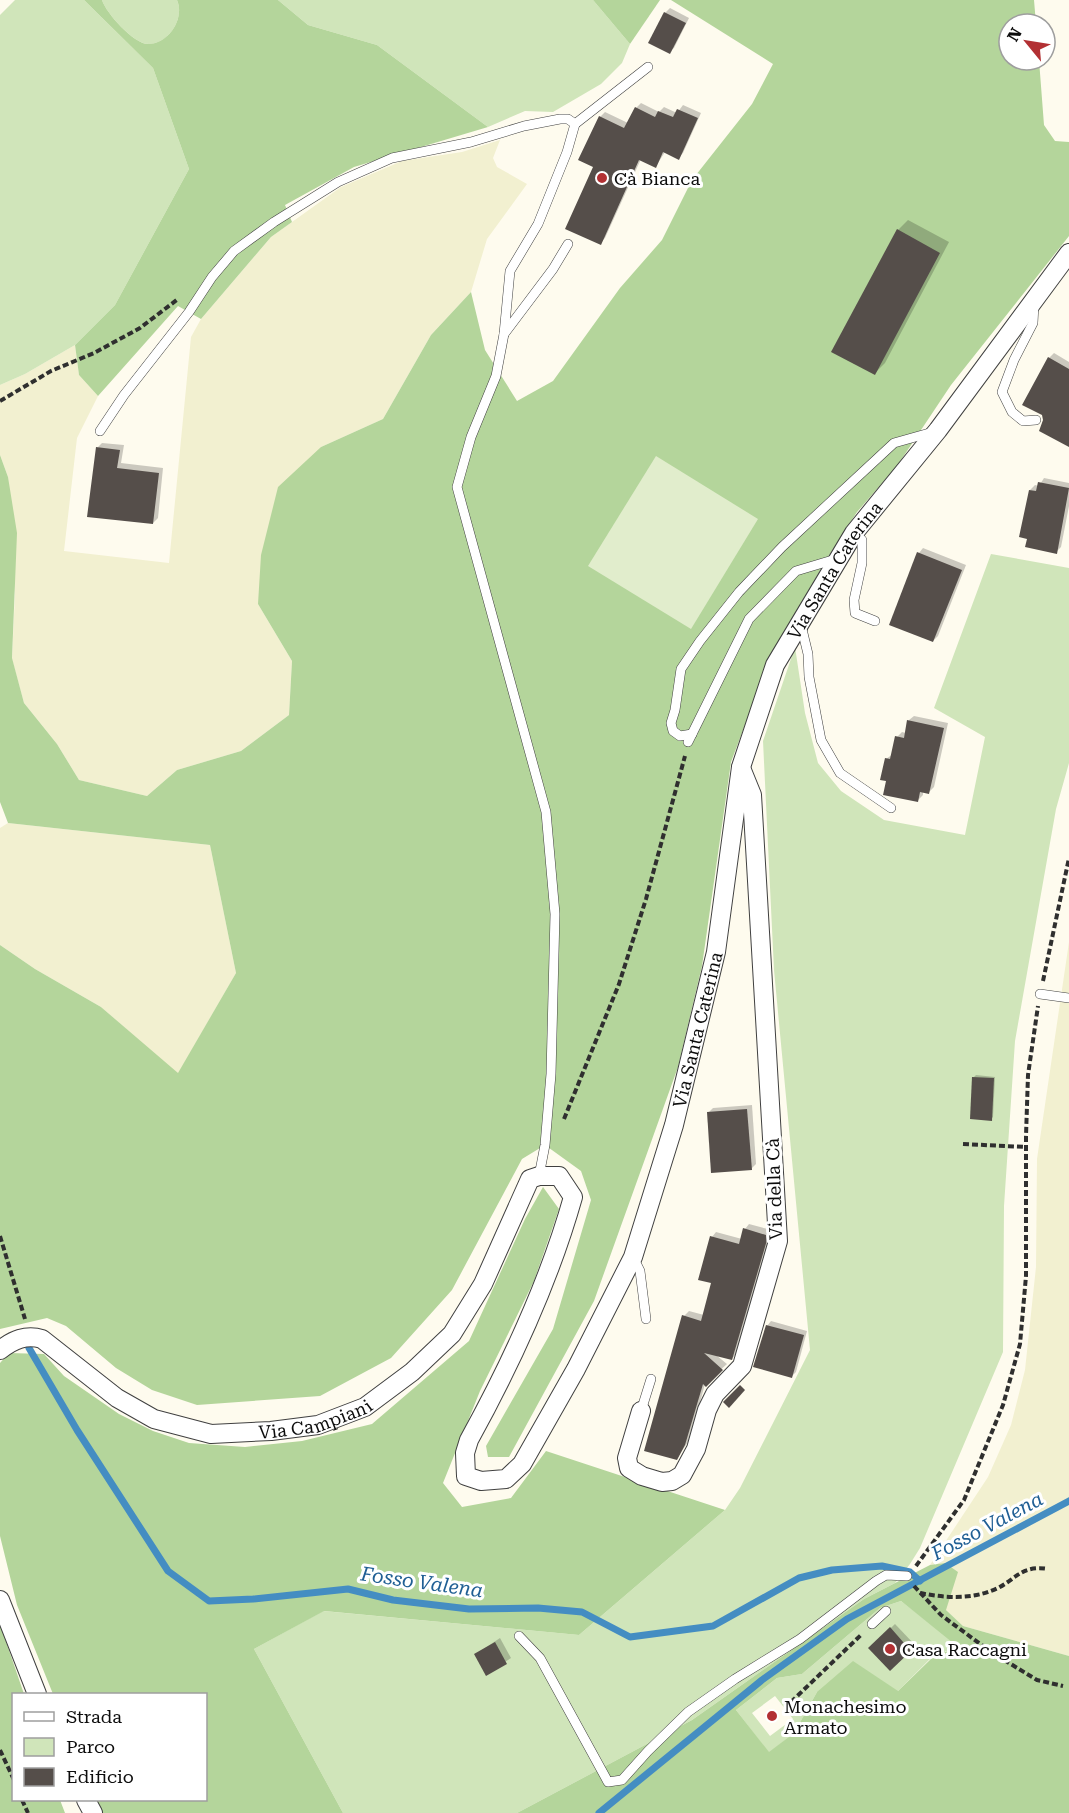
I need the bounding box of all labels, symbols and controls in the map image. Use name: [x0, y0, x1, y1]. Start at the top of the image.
north arrow: [997, 12, 1057, 72]
text: N: [1003, 25, 1026, 45]
place label: Cà Bianca: [614, 168, 700, 189]
marker: Cà Bianca: [595, 171, 609, 185]
street label: Via Santa Caterina: [782, 497, 886, 643]
street label: Via Santa Caterina: [668, 949, 726, 1110]
street label: Via della Cà: [762, 1137, 786, 1240]
street label: Via Campiani: [258, 1395, 376, 1442]
water label: Fosso Valena: [926, 1487, 1047, 1566]
water label: Fosso Valena: [358, 1561, 485, 1602]
place label: Casa Raccagni: [902, 1639, 1027, 1660]
marker: Casa Raccagni: [883, 1642, 897, 1656]
legend: [12, 1693, 207, 1801]
place label: Monachesimo Armato: [784, 1696, 907, 1738]
text: Strada: [66, 1706, 122, 1727]
marker: Monachesimo Armato: [765, 1709, 779, 1723]
text: Parco: [66, 1736, 115, 1757]
text: Edificio: [66, 1766, 134, 1787]

